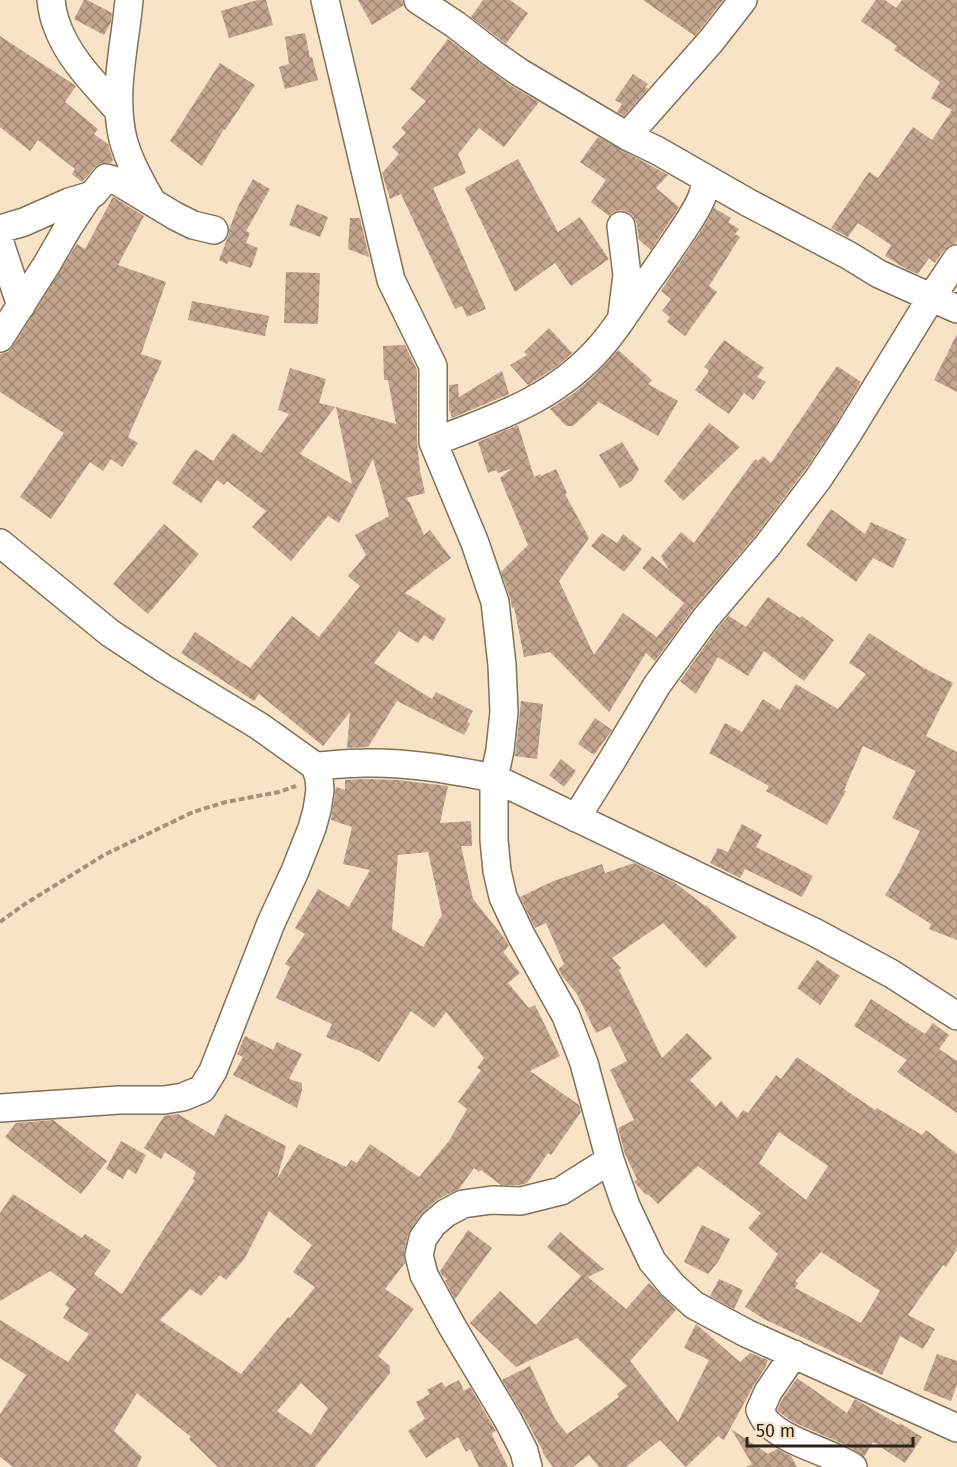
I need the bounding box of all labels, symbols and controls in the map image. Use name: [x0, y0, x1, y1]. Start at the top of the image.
scale bar: [747, 1410, 914, 1448]
text: 50 m: [756, 1420, 795, 1442]

